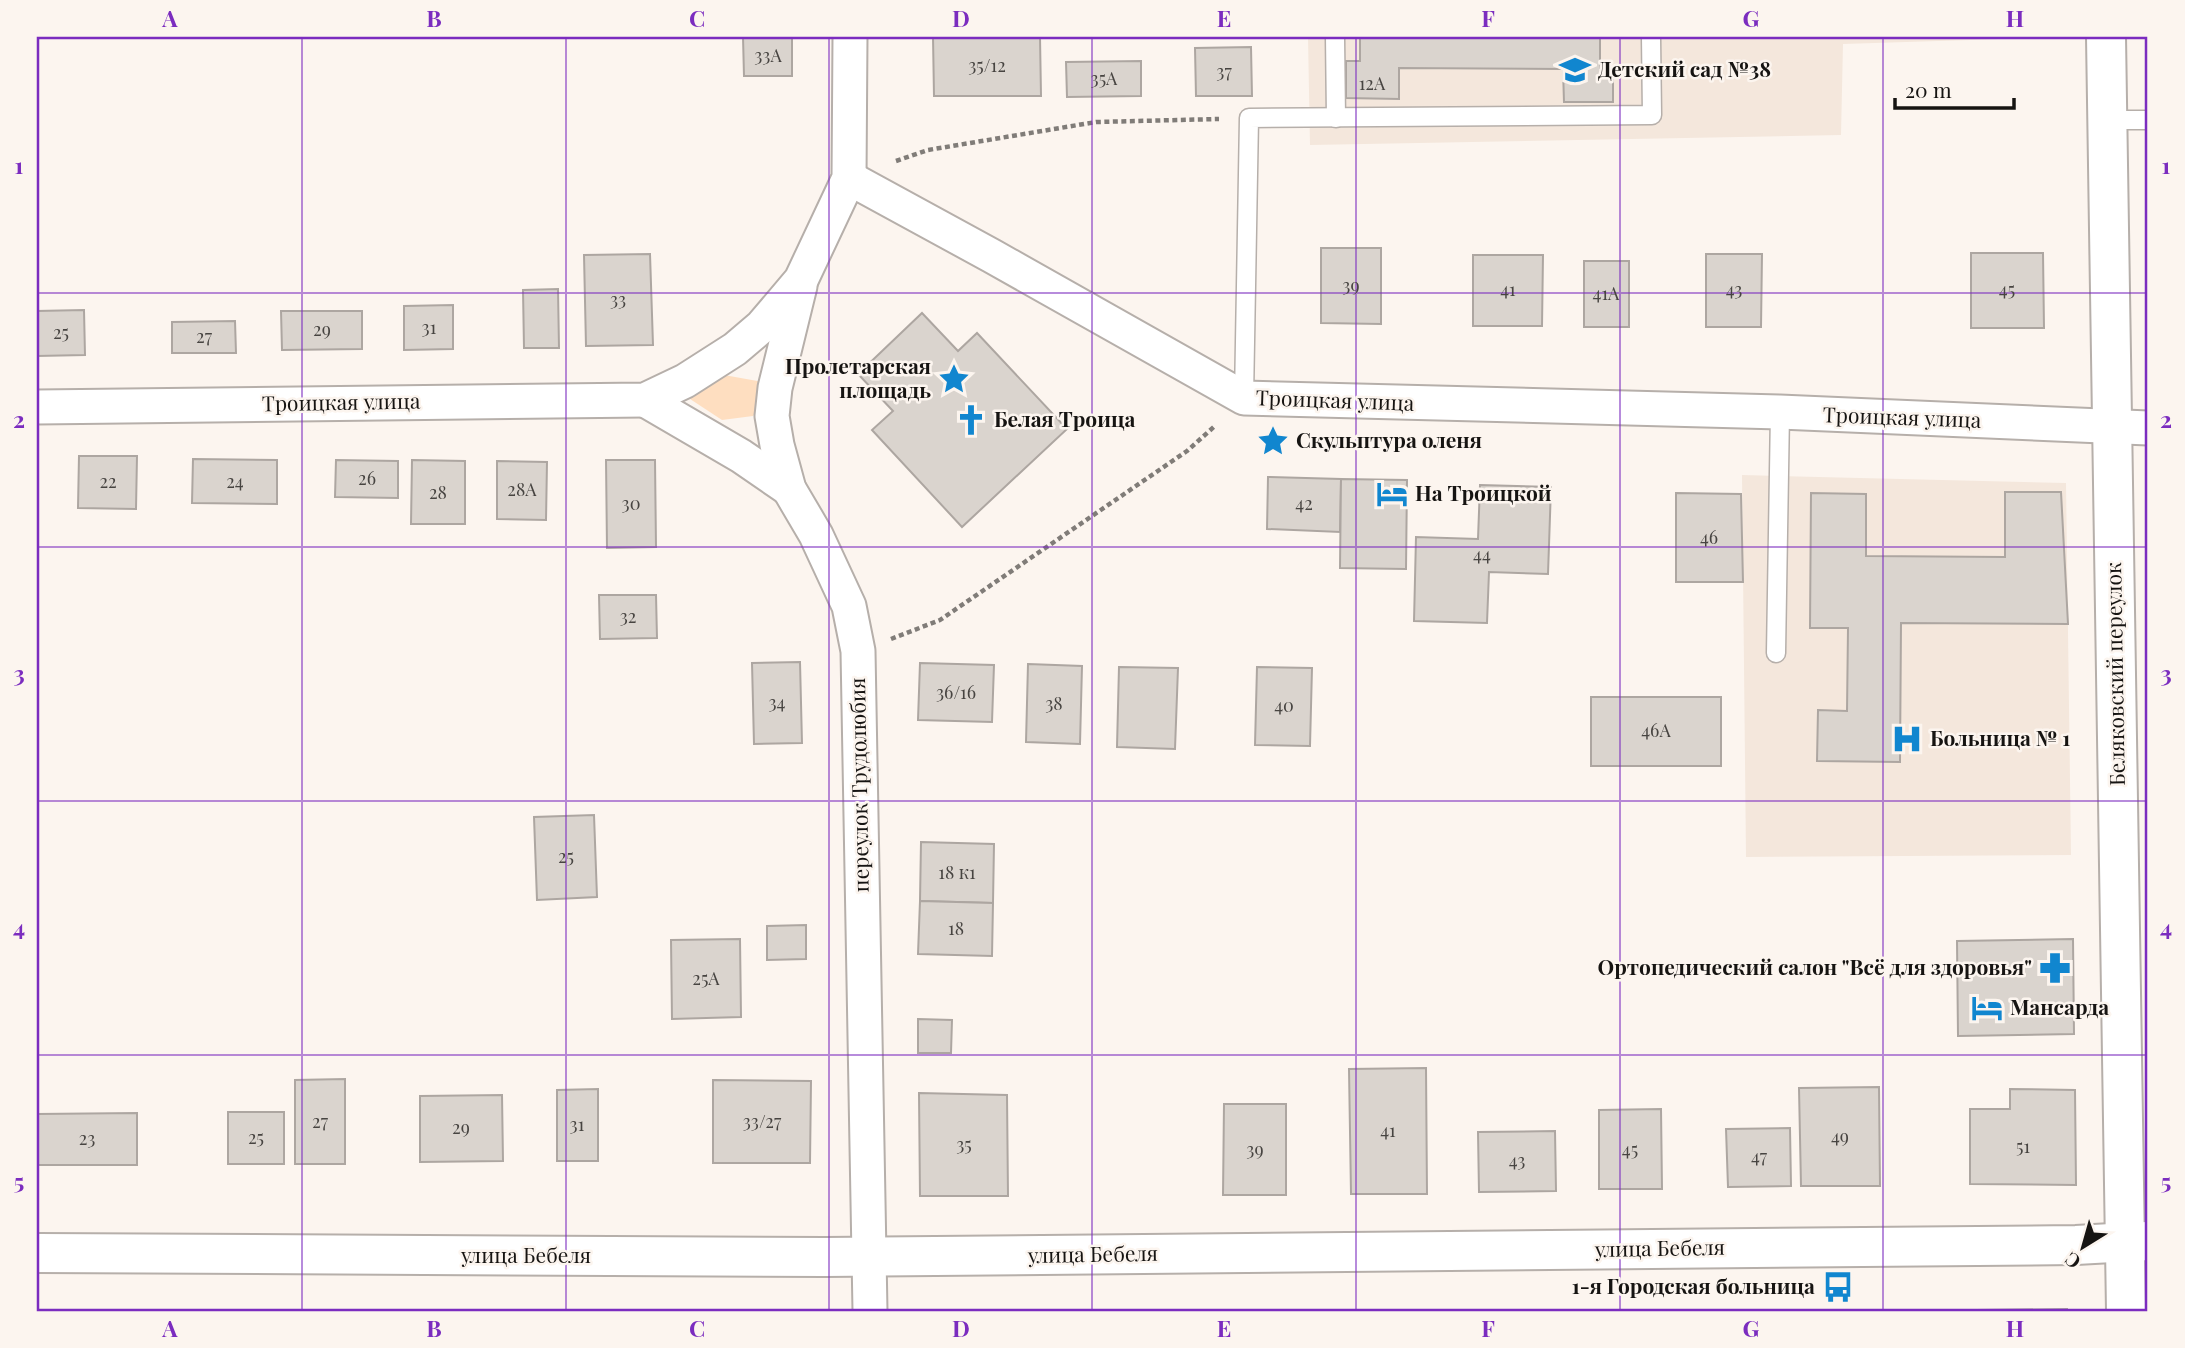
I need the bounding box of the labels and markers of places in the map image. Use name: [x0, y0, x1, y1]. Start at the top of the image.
school or university icon: Детский сад №38: [1558, 53, 1592, 87]
place label: Детский сад №38: [1598, 54, 1771, 82]
place label: Пролетарская площадь: [785, 351, 931, 403]
place icon: Пролетарская площадь: [937, 362, 971, 396]
church icon: Белая Троица: [954, 403, 988, 437]
place label: Белая Троица: [994, 404, 1135, 432]
place icon: Скульптура оленя: [1256, 424, 1290, 458]
place label: Скульптура оленя: [1296, 425, 1482, 453]
hotel icon: На Троицкой: [1375, 477, 1409, 511]
place label: На Троицкой: [1415, 478, 1552, 506]
hospital icon: Больница № 1: [1890, 722, 1924, 756]
place label: Больница № 1: [1930, 723, 2070, 751]
pharmacy icon: Ортопедический салон "Всё для здоровья": [2038, 951, 2072, 985]
place label: Ортопедический салон "Всё для здоровья": [1598, 952, 2032, 980]
hotel icon: Мансарда: [1970, 991, 2004, 1025]
place label: Мансарда: [2010, 992, 2109, 1020]
bus stop icon: 1-я Городская больница: [1821, 1270, 1855, 1304]
place label: 1-я Городская больница: [1572, 1271, 1815, 1299]

